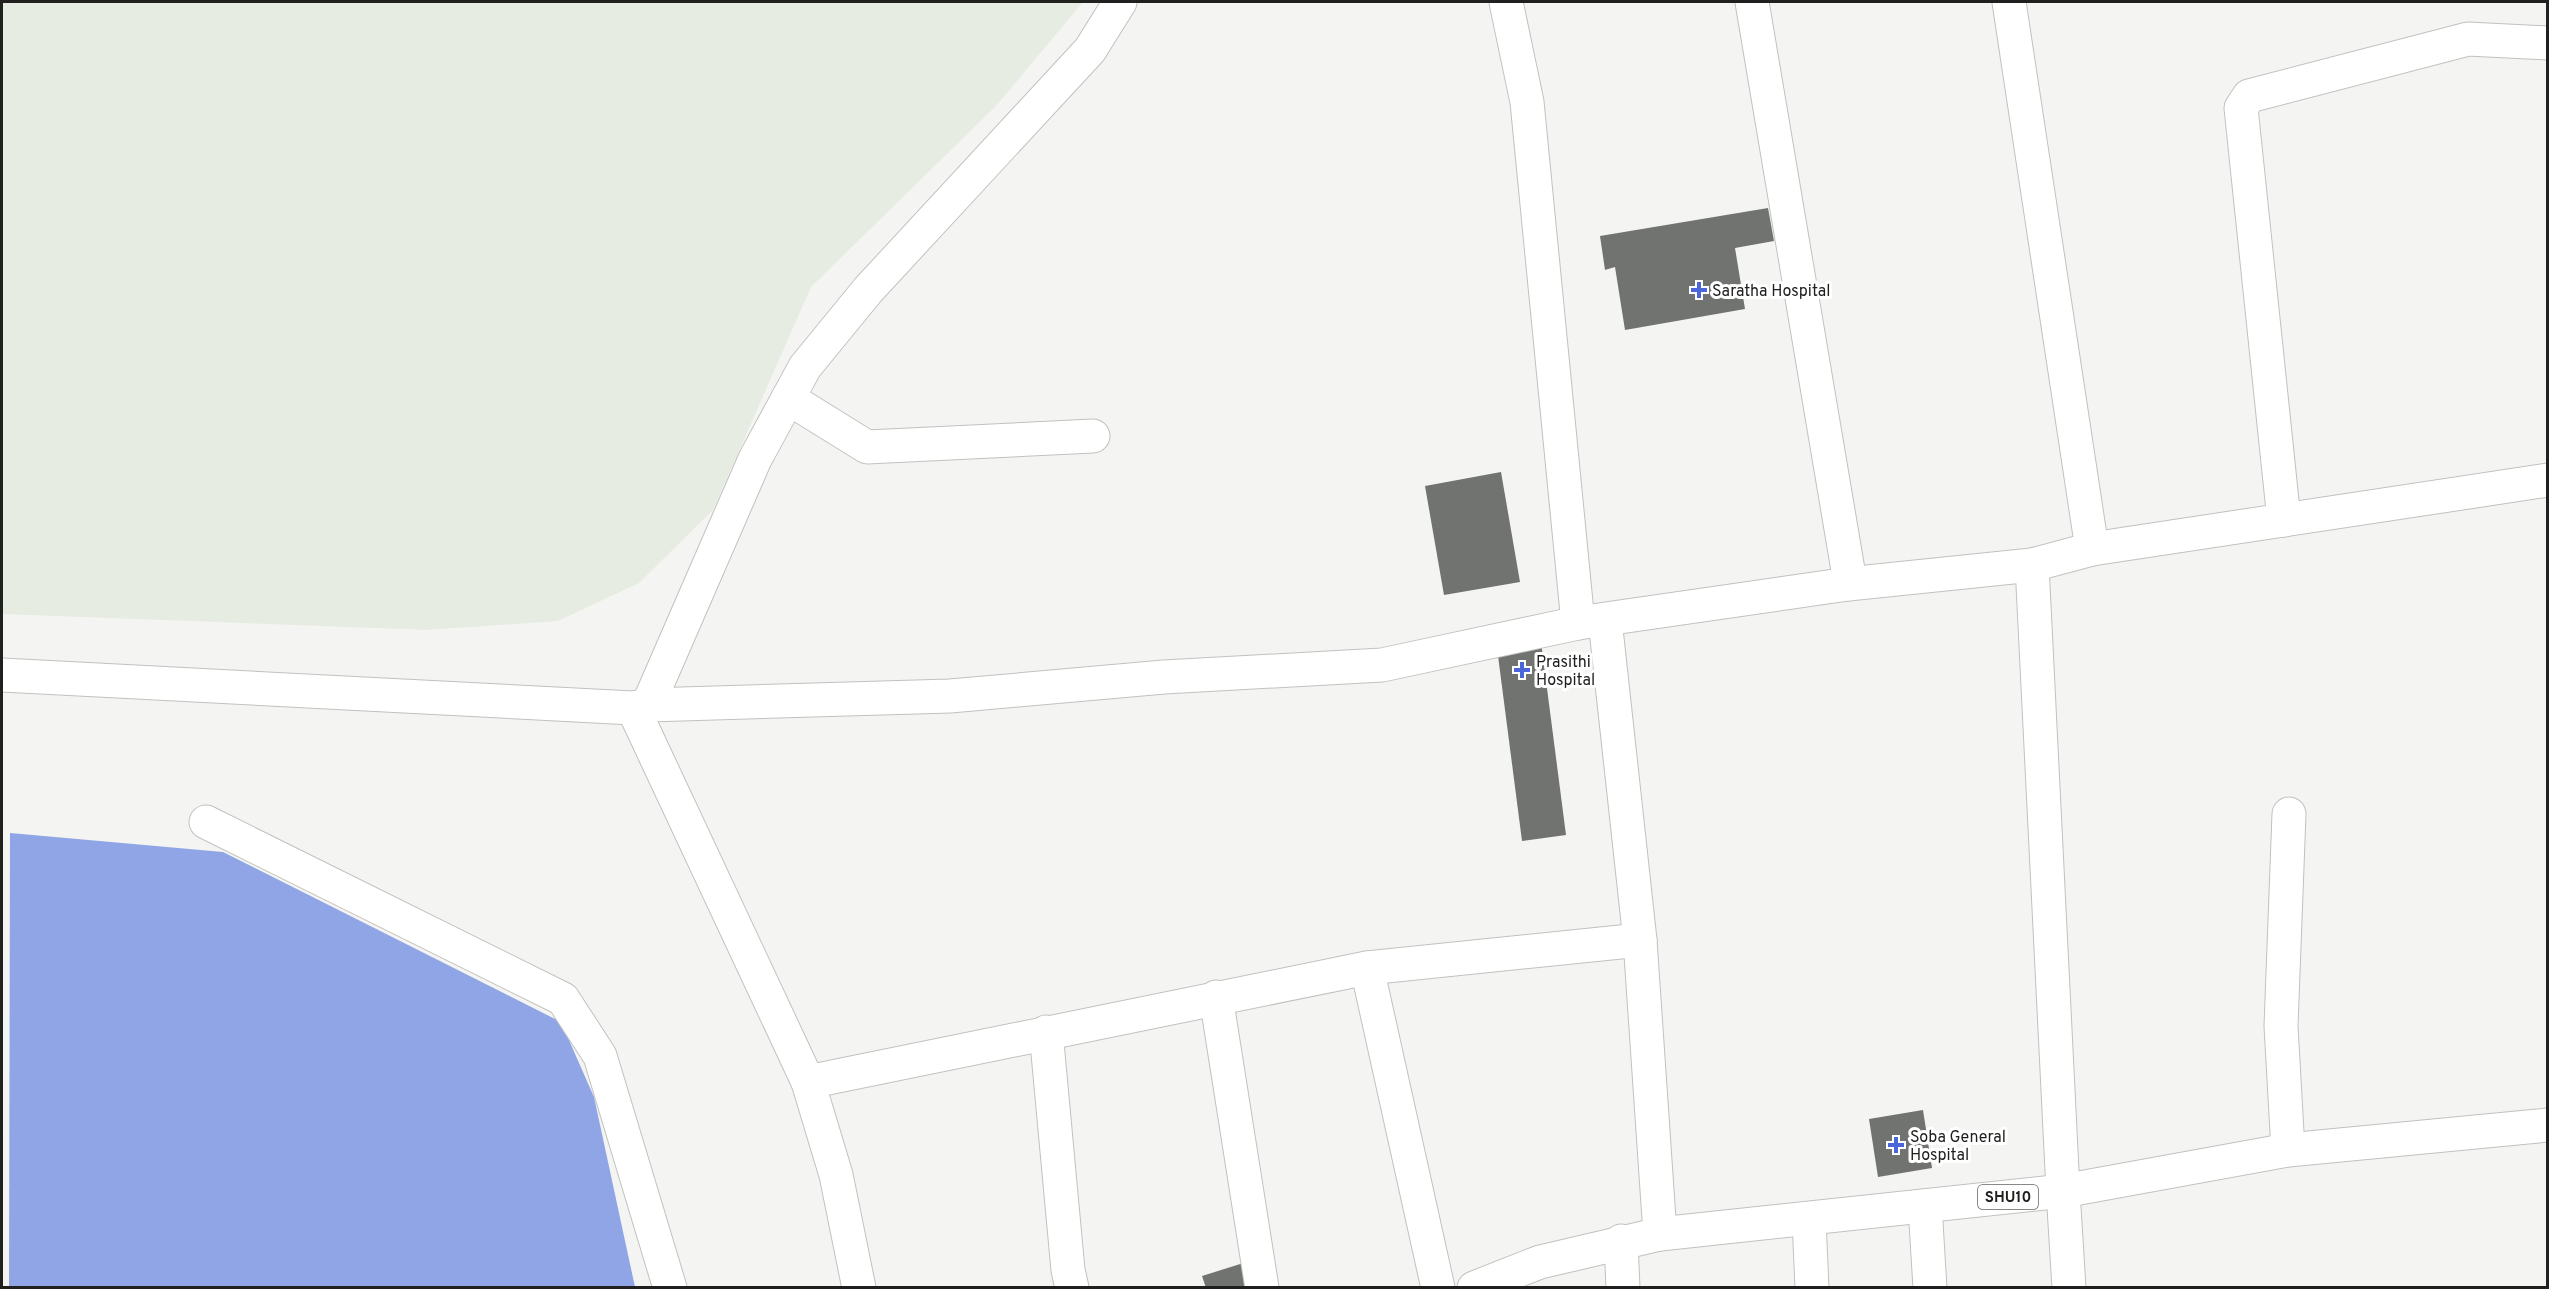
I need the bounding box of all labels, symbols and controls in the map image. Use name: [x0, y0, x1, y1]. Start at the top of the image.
marker: Saratha Hospital: [1690, 281, 1708, 299]
place label: Saratha Hospital: [1712, 282, 1830, 302]
place label: Prasithi Hospital: [1536, 653, 1595, 691]
marker: Prasithi Hospital: [1513, 661, 1531, 679]
place label: Soba General Hospital: [1910, 1128, 2006, 1166]
marker: Soba General Hospital: [1887, 1136, 1905, 1154]
road number: SHU10: [1978, 1185, 2038, 1209]

